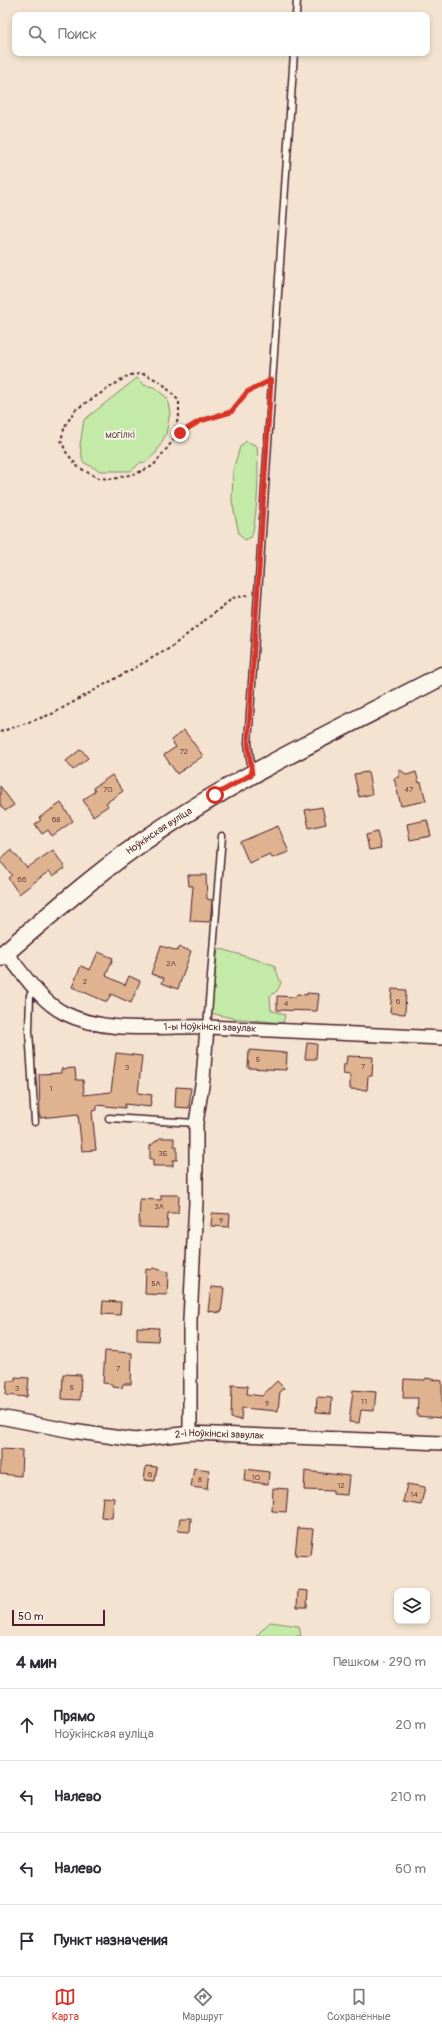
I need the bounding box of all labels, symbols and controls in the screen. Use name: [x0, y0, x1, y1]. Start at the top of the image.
search box: [12, 12, 430, 56]
icon: search: [26, 23, 48, 45]
text: Поиск: [58, 25, 97, 44]
route end: [171, 424, 189, 442]
park label: могілкі: [105, 429, 135, 441]
house number: 72: [180, 747, 189, 756]
house number: 70: [103, 785, 113, 794]
house number: 47: [405, 785, 414, 794]
route start: [206, 786, 224, 804]
street label: Ноўкінская вуліца: [124, 805, 195, 858]
house number: 68: [52, 815, 60, 824]
house number: 66: [17, 875, 27, 884]
house number: 2А: [166, 959, 176, 968]
house number: 2: [83, 977, 88, 986]
house number: 6: [396, 997, 401, 1006]
house number: 4: [284, 999, 289, 1008]
street label: 1-ы Ноўкінскі завулак: [163, 1021, 256, 1035]
house number: 5: [256, 1055, 260, 1064]
house number: 7: [361, 1062, 366, 1071]
house number: 3: [125, 1063, 130, 1072]
house number: 1: [49, 1084, 53, 1093]
house number: 3Б: [158, 1149, 168, 1158]
house number: 3А: [154, 1202, 164, 1211]
house number: 9: [219, 1216, 223, 1225]
house number: 5А: [151, 1279, 161, 1288]
house number: 7: [116, 1364, 121, 1373]
house number: 5: [70, 1383, 74, 1392]
house number: 3: [15, 1384, 20, 1393]
house number: 11: [361, 1397, 367, 1406]
house number: 9: [265, 1399, 269, 1408]
street label: 2-і Ноўкінскі завулак: [174, 1427, 265, 1442]
house number: 6: [148, 1470, 153, 1479]
house number: 10: [252, 1473, 261, 1482]
house number: 8: [198, 1475, 202, 1484]
house number: 12: [337, 1481, 345, 1490]
house number: 14: [410, 1490, 418, 1499]
map controls: [394, 1588, 430, 1624]
button: layers: [394, 1588, 430, 1624]
scale bar: [12, 1608, 105, 1627]
text: 50 m: [18, 1610, 44, 1623]
text: 4 мин: [16, 1652, 57, 1673]
text: Пешком · 290 m: [333, 1654, 426, 1670]
text: Прямо: [54, 1707, 95, 1726]
icon: ahead: [16, 1714, 38, 1736]
text: 20 m: [395, 1717, 426, 1733]
text: Ноўкінская вуліца: [54, 1726, 154, 1742]
icon: left: [16, 1786, 38, 1808]
text: Налево: [54, 1787, 101, 1806]
text: 210 m: [390, 1789, 426, 1805]
icon: left: [16, 1858, 38, 1880]
text: Налево: [54, 1859, 101, 1878]
text: 60 m: [395, 1861, 426, 1877]
icon: arrive: [16, 1930, 38, 1952]
text: Пункт назначения: [54, 1931, 168, 1950]
tab: Карта: [52, 1986, 79, 2023]
tab: Маршрут: [182, 1986, 224, 2023]
tab: Сохранённые: [327, 1986, 390, 2023]

